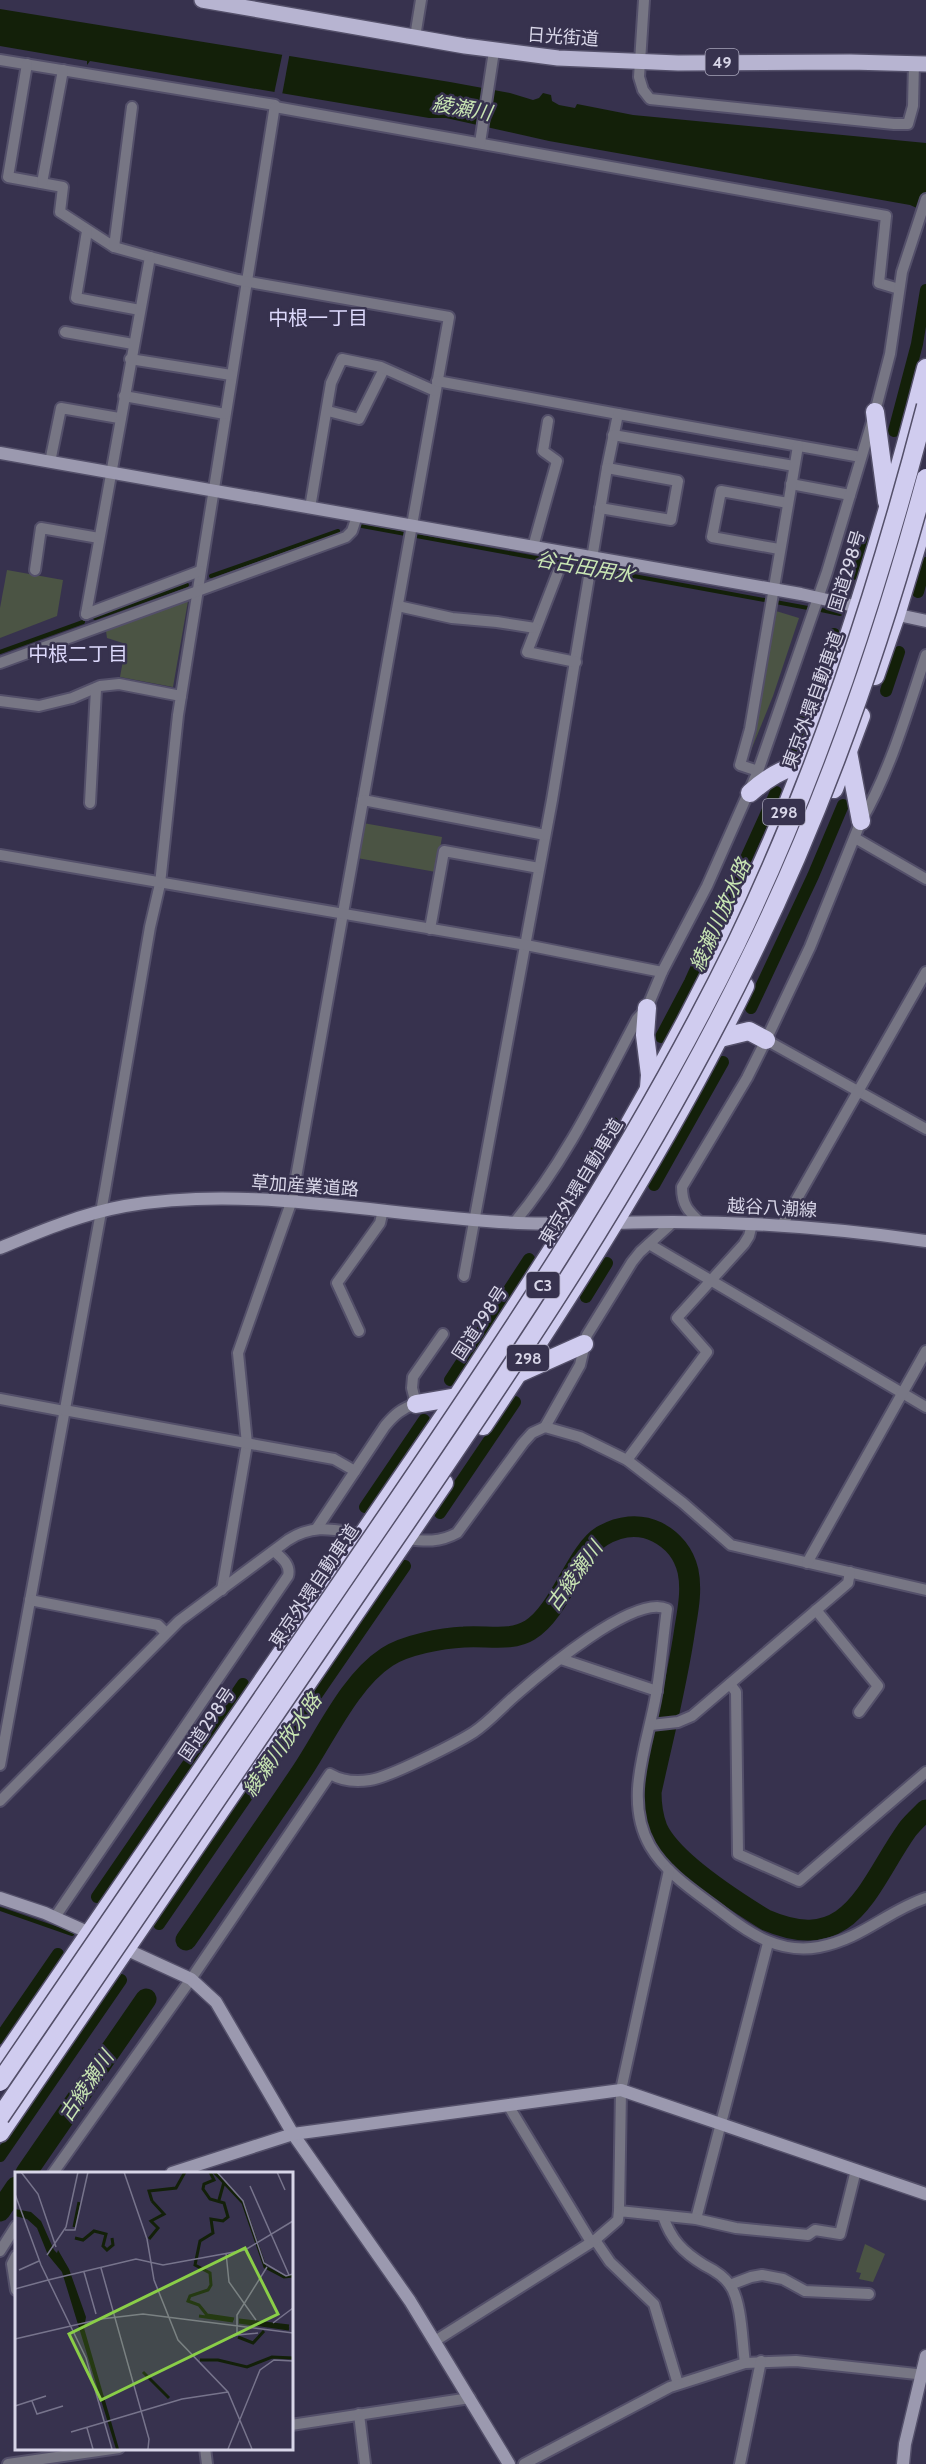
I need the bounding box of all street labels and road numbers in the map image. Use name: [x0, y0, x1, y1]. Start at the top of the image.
street label: 日光街道: [526, 24, 600, 50]
road number: 49: [706, 49, 738, 75]
street label: 国道298号: [824, 527, 870, 615]
street label: 東京外環自動車道: [778, 629, 848, 771]
road number: 298: [763, 799, 805, 825]
street label: 東京外環自動車道: [534, 1115, 628, 1249]
street label: 草加産業道路: [250, 1171, 360, 1201]
street label: 越谷八潮線: [726, 1195, 818, 1221]
road number: C3: [526, 1272, 560, 1298]
street label: 国道298号: [448, 1282, 512, 1364]
road number: 298: [507, 1345, 549, 1371]
street label: 東京外環自動車道: [265, 1520, 363, 1652]
street label: 国道298号: [174, 1683, 240, 1765]

